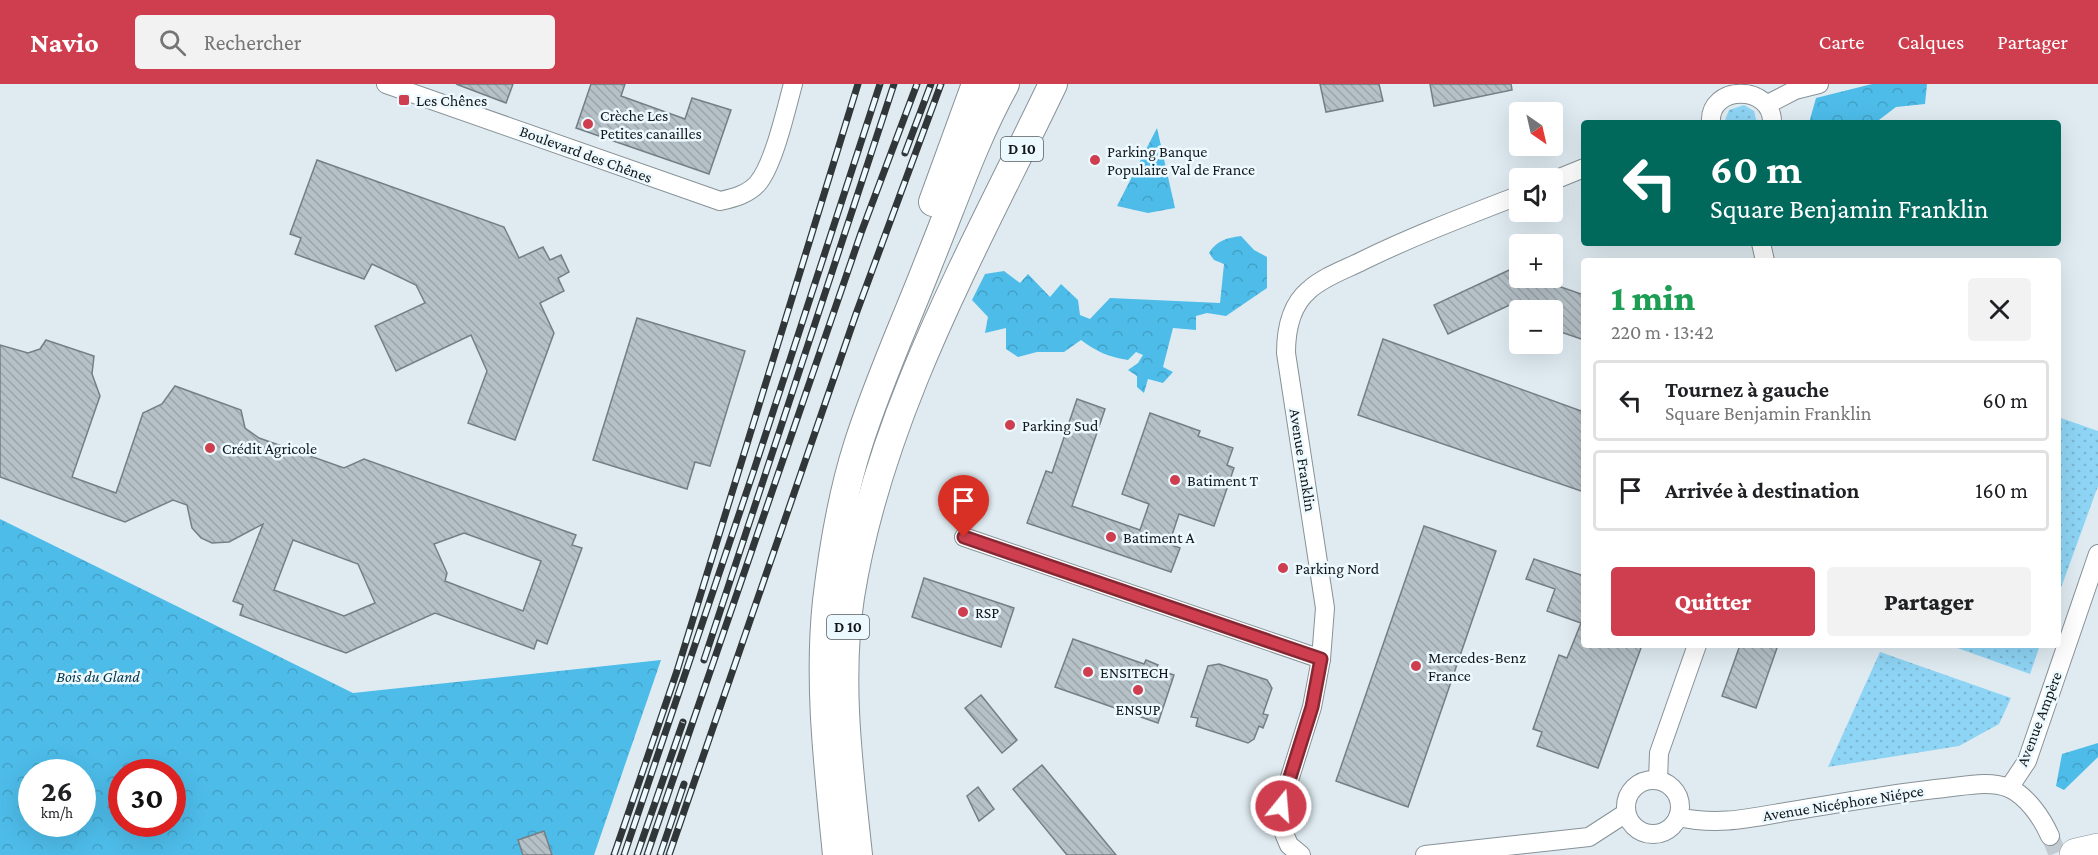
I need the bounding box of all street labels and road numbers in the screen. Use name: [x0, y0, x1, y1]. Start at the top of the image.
street label: Boulevard des Chênes: [518, 122, 654, 186]
road number: D 10: [1001, 137, 1043, 161]
street label: Avenue Franklin: [1286, 407, 1320, 513]
road number: D 10: [827, 615, 869, 639]
street label: Avenue Ampère: [2013, 669, 2066, 769]
street label: Avenue Nicéphore Niépce: [1761, 782, 1925, 825]

